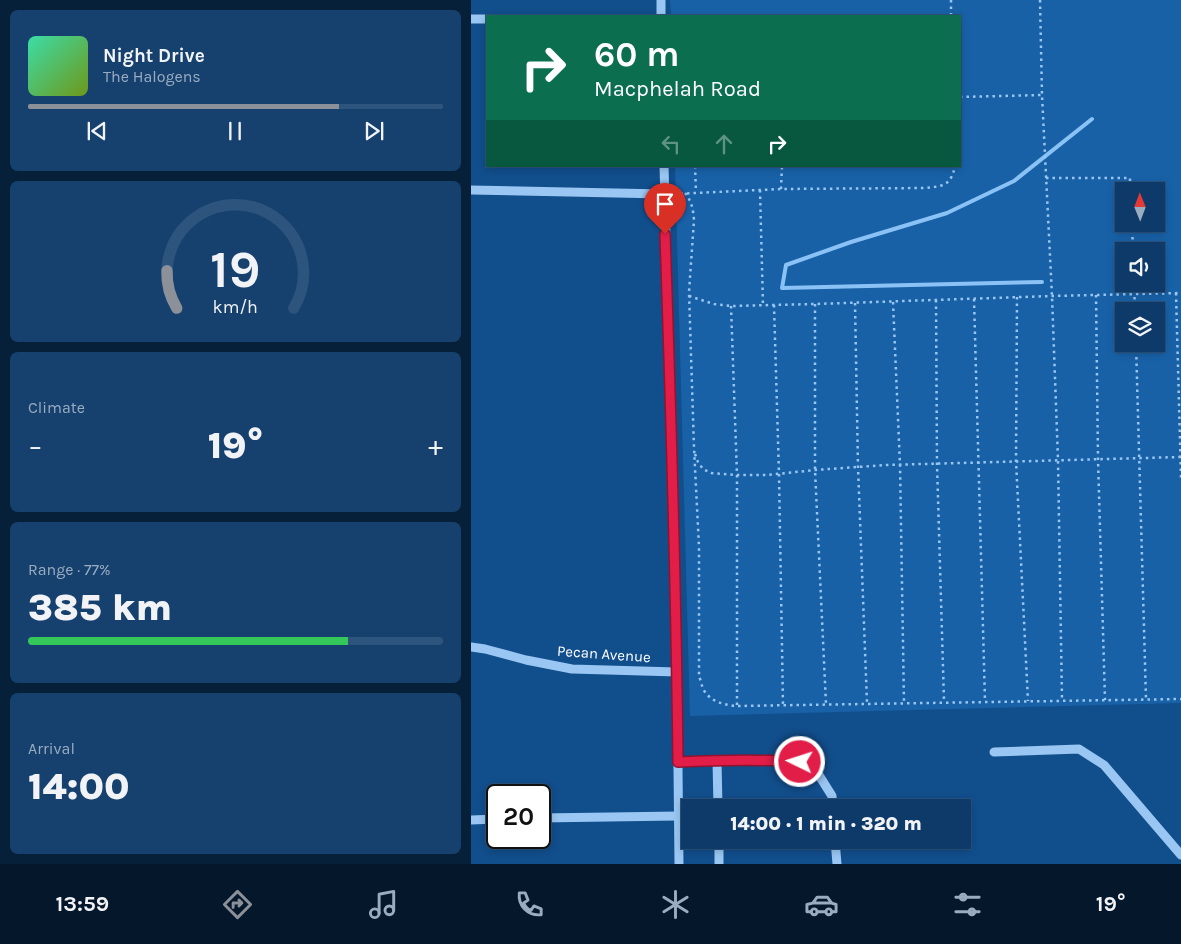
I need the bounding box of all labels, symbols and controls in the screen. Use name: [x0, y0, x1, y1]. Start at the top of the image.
text: 60 m: [594, 34, 679, 75]
icon: right: [511, 35, 576, 100]
text: Night Drive: [103, 45, 205, 67]
text: The Halogens: [103, 67, 201, 86]
text: Macphelah Road: [594, 76, 761, 102]
icon: previous: [83, 117, 111, 145]
icon: pause: [221, 117, 249, 145]
icon: next: [360, 117, 388, 145]
icon: left: [657, 130, 685, 158]
icon: ahead: [710, 130, 738, 158]
icon: right: [763, 130, 791, 158]
north arrow: [1115, 182, 1165, 232]
map controls: [1115, 182, 1165, 352]
pin: [644, 183, 686, 234]
icon: arrive: [651, 190, 679, 218]
text: 19: [210, 239, 261, 300]
button: sound: [1115, 242, 1165, 292]
text: km/h: [213, 297, 258, 318]
button: layers: [1115, 302, 1165, 352]
text: Climate: [28, 398, 85, 417]
text: 19°: [208, 423, 263, 468]
text: −: [28, 429, 43, 462]
text: +: [428, 429, 443, 462]
text: Range · 77%: [28, 560, 111, 579]
text: 385 km: [28, 585, 172, 630]
street label: Pecan Avenue: [556, 642, 652, 666]
position arrow: [773, 735, 825, 787]
text: Arrival: [28, 739, 75, 758]
text: 14:00: [28, 764, 130, 809]
speed limit sign: 20: [486, 784, 551, 849]
text: 14:00 · 1 min · 320 m: [730, 813, 922, 835]
icon: directions: [220, 887, 255, 922]
icon: music: [366, 887, 401, 922]
icon: phone: [512, 887, 547, 922]
icon: climate: [658, 887, 693, 922]
icon: car: [804, 887, 839, 922]
icon: filters: [950, 887, 985, 922]
text: 13:59: [55, 891, 109, 917]
text: 19°: [1096, 891, 1126, 917]

